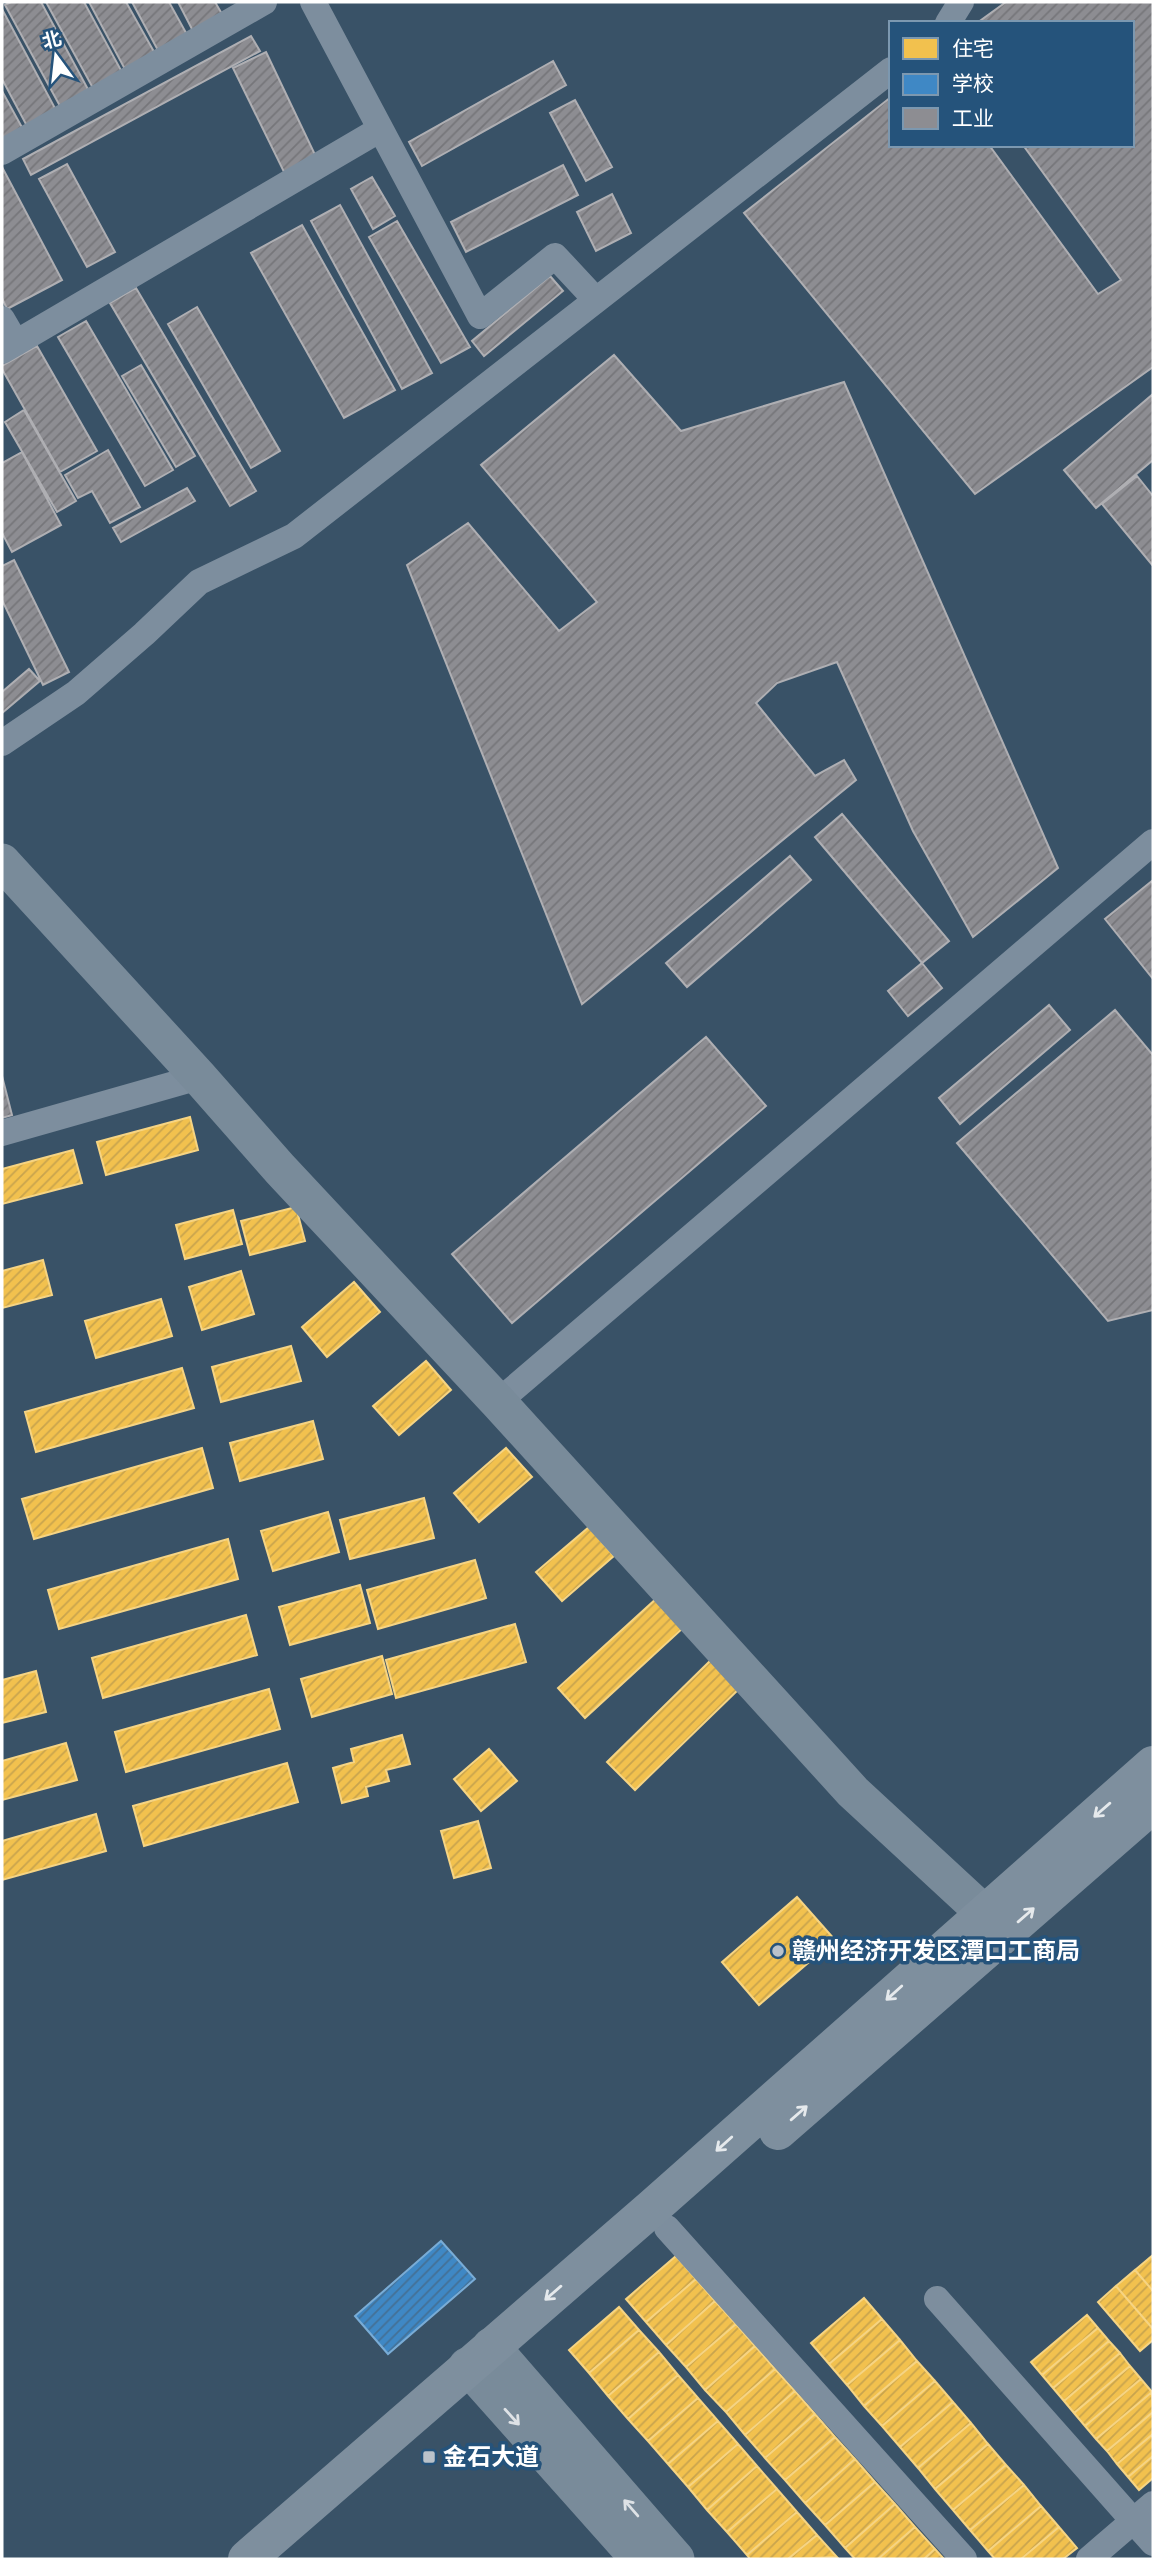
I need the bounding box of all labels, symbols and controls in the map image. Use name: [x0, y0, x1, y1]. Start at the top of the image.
north arrow: [21, 21, 91, 91]
legend: [889, 21, 1134, 147]
text: 北: [40, 26, 64, 54]
text: 住宅: [952, 37, 994, 61]
text: 学校: [952, 72, 994, 96]
text: 工业: [952, 107, 994, 131]
one-way arrow: [1093, 1802, 1111, 1818]
one-way arrow: [1017, 1907, 1035, 1923]
place label: 赣州经济开发区潭口工商局: [792, 1937, 1080, 1965]
marker: 赣州经济开发区潭口工商局: [770, 1943, 786, 1959]
one-way arrow: [885, 1985, 903, 2001]
one-way arrow: [790, 2105, 808, 2121]
one-way arrow: [715, 2136, 733, 2152]
one-way arrow: [544, 2285, 562, 2301]
one-way arrow: [504, 2408, 520, 2426]
place label: 金石大道: [443, 2443, 539, 2471]
marker: 金石大道: [421, 2449, 437, 2465]
one-way arrow: [623, 2499, 639, 2517]

